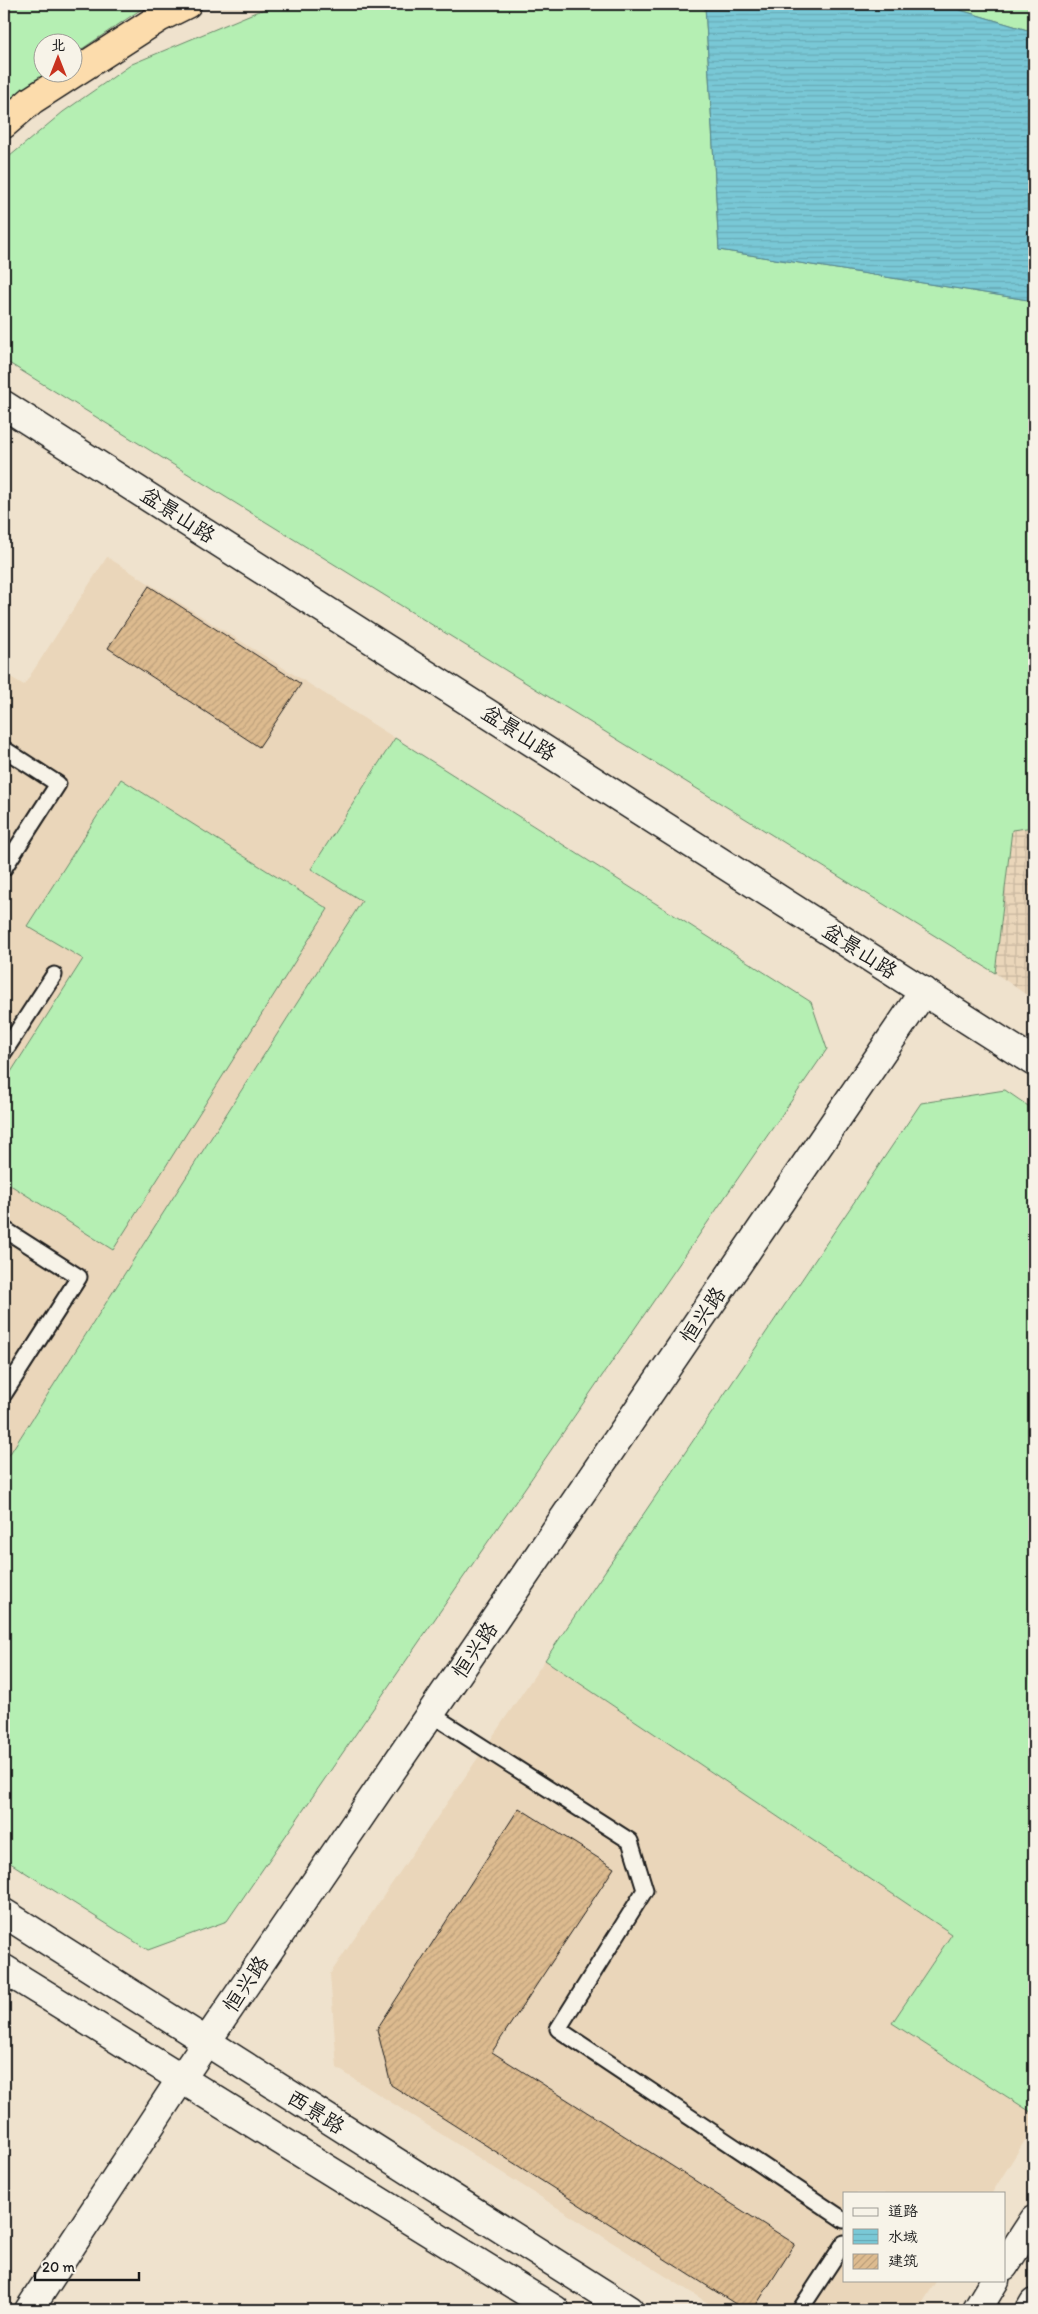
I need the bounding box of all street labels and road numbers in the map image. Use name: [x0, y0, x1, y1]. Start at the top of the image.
street label: 盆景山路: [136, 481, 220, 548]
street label: 盆景山路: [477, 699, 561, 766]
street label: 盆景山路: [818, 917, 902, 984]
street label: 恒兴路: [675, 1282, 731, 1348]
street label: 恒兴路: [447, 1617, 503, 1683]
street label: 恒兴路: [218, 1951, 274, 2017]
street label: 西景路: [283, 2084, 350, 2139]

